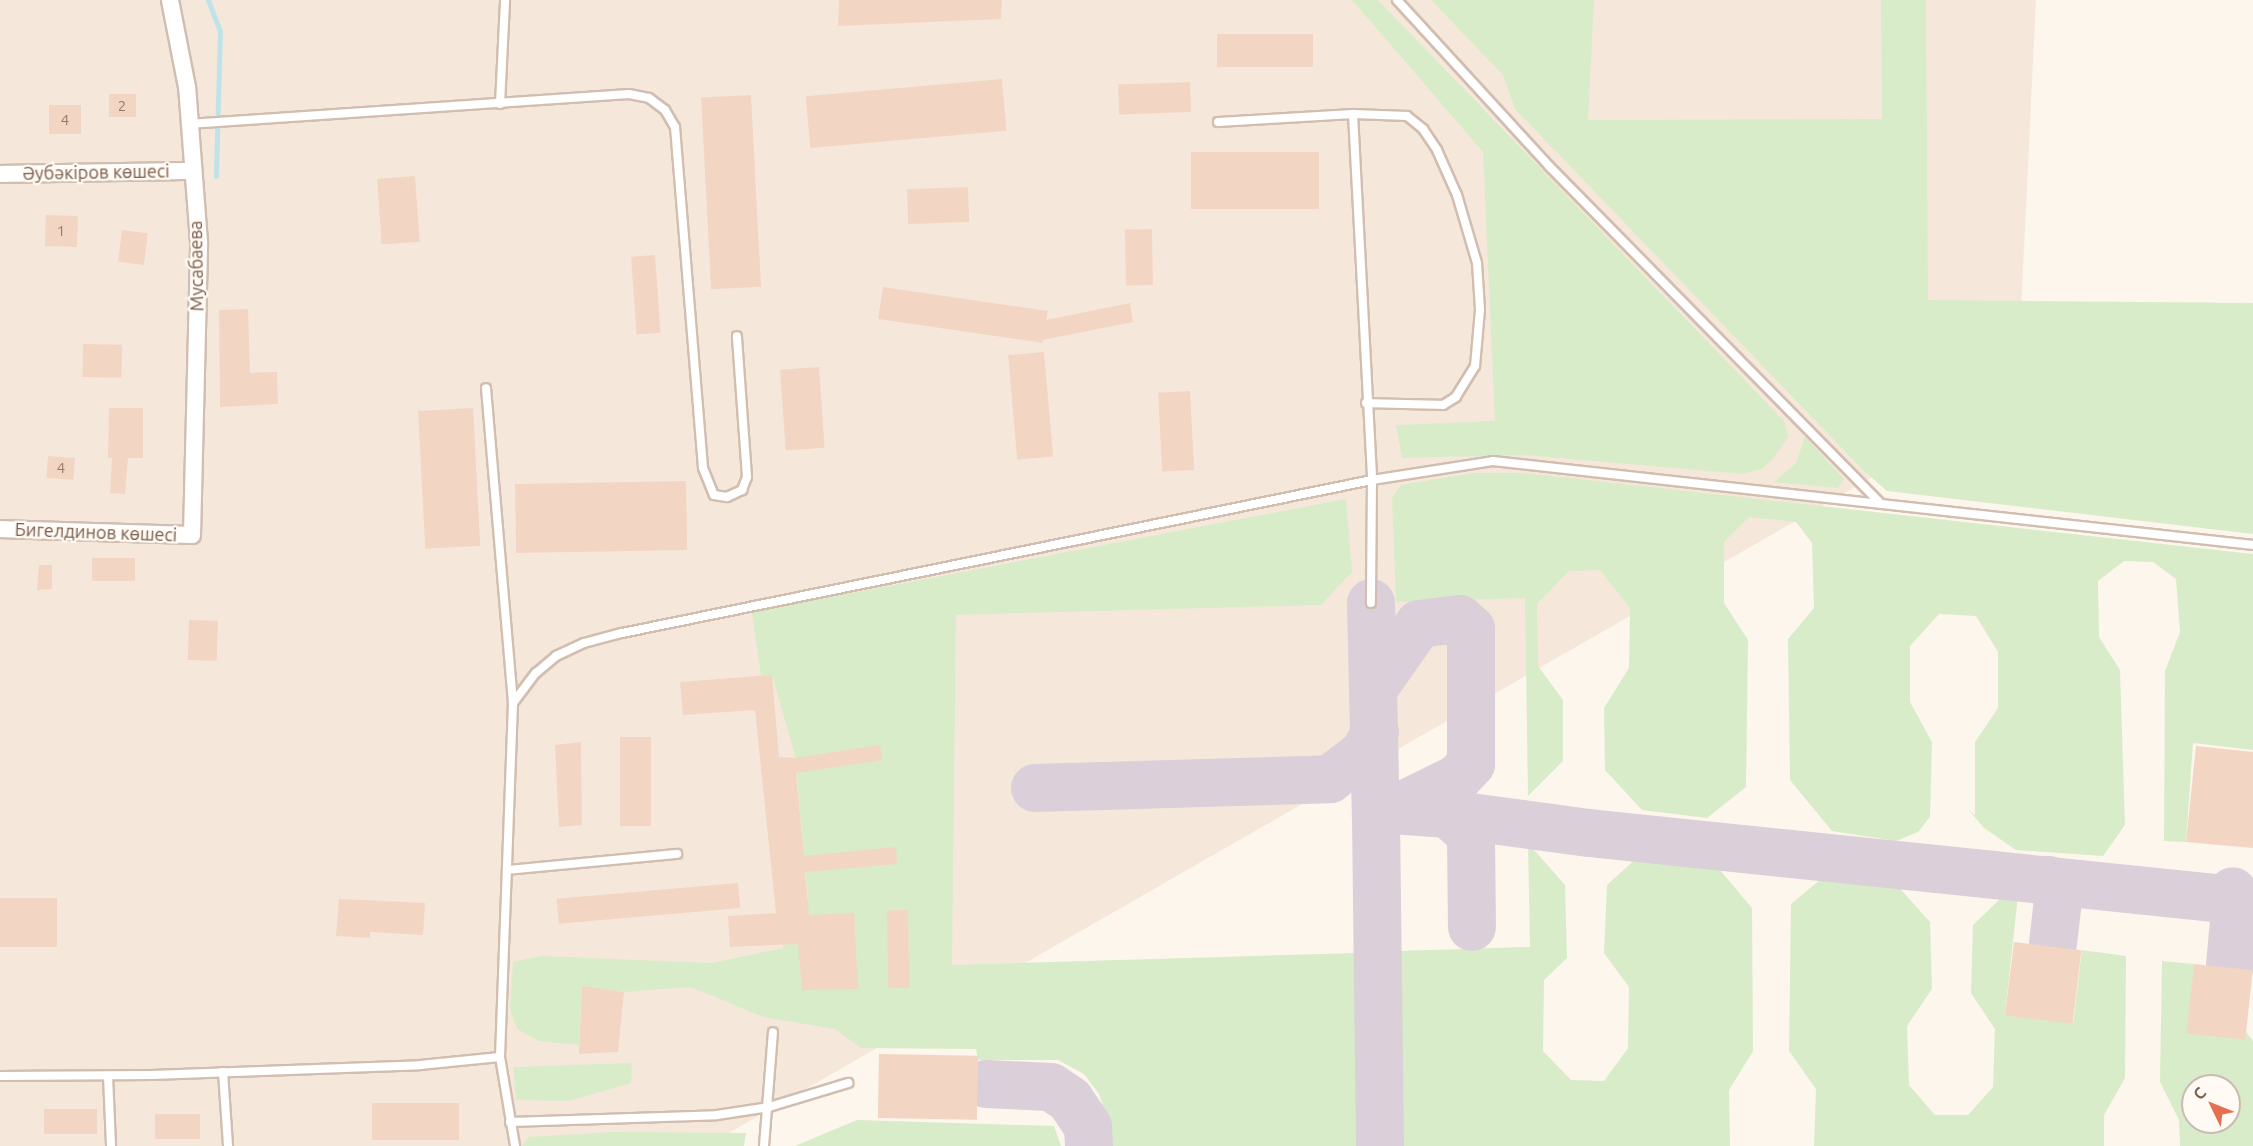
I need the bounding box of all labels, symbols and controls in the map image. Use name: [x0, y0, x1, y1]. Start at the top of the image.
house number: 2: [118, 97, 126, 115]
house number: 4: [61, 111, 69, 129]
street label: Әубәкіров көшесі: [22, 160, 170, 184]
street label: Мусабаева: [184, 220, 208, 312]
house number: 1: [57, 222, 65, 240]
house number: 4: [57, 459, 65, 477]
street label: Бигелдинов көшесі: [14, 518, 178, 546]
north arrow: [2181, 1074, 2241, 1134]
text: С: [2189, 1083, 2209, 1103]

